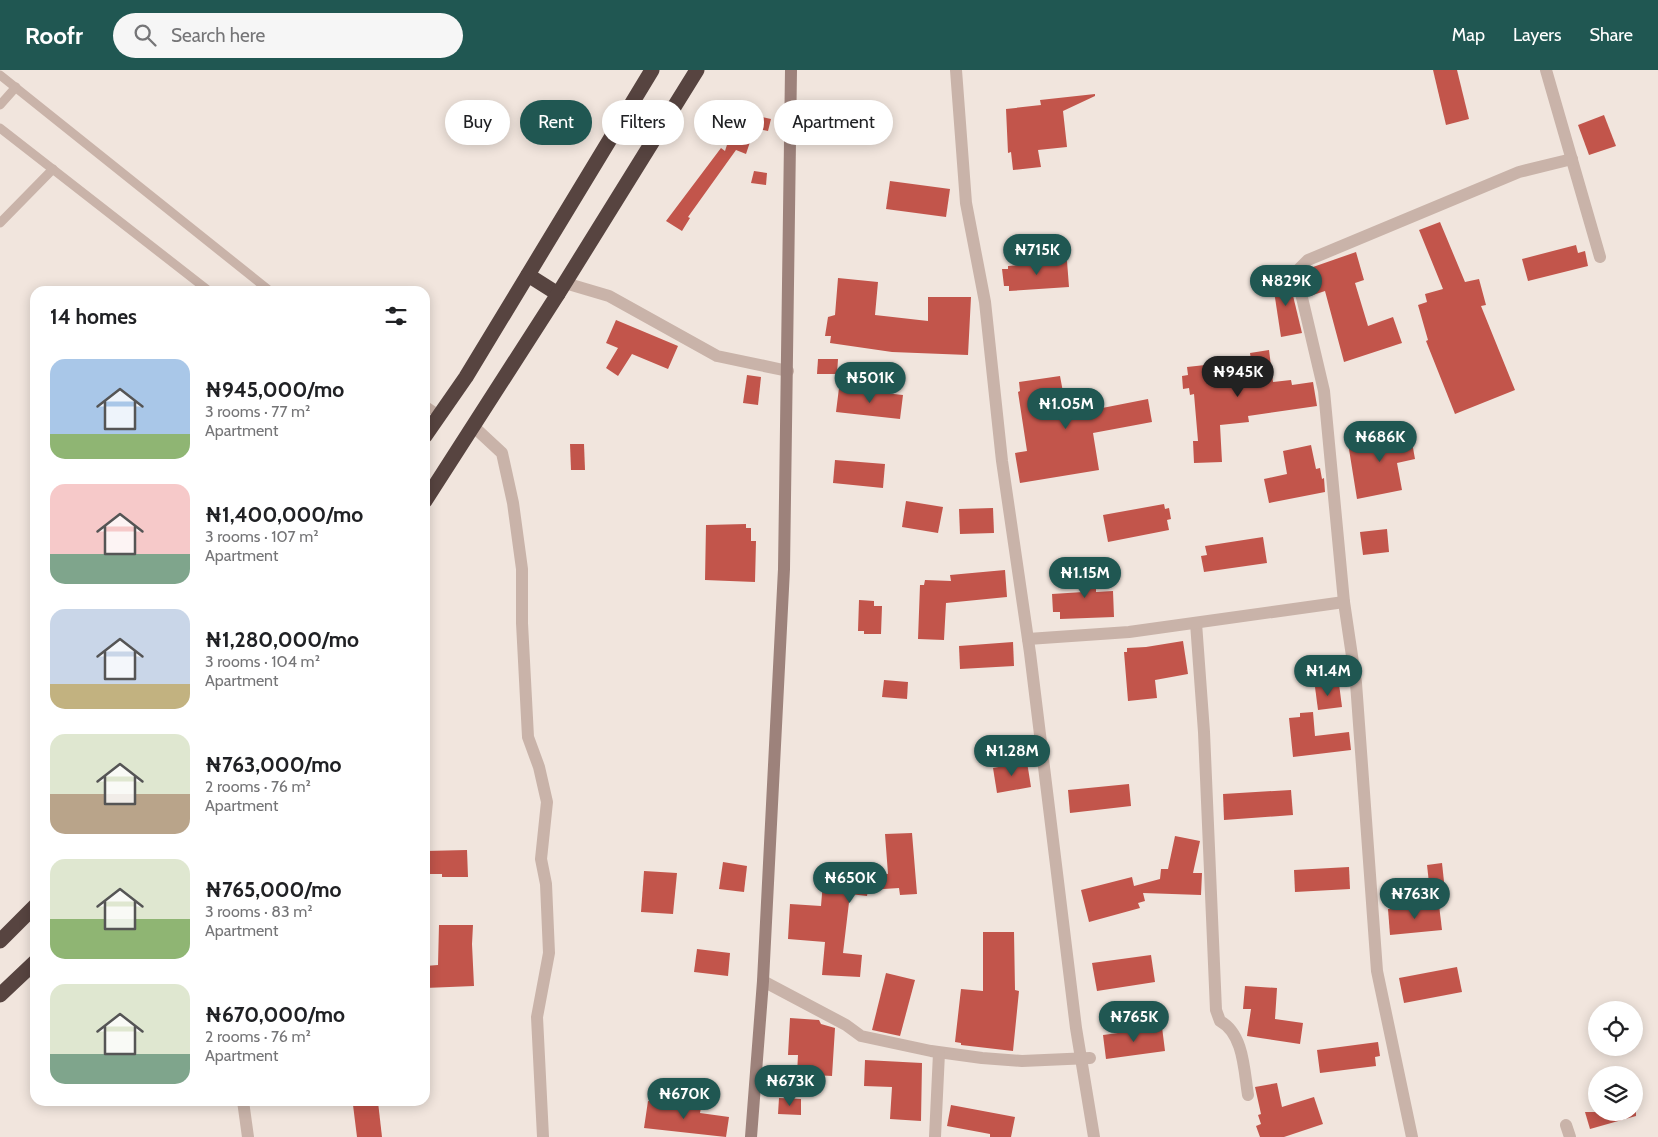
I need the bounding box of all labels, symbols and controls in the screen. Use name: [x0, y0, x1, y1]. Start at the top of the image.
search box: [113, 13, 463, 58]
text: Roofr: [25, 21, 83, 50]
icon: search: [131, 21, 159, 49]
text: Search here: [171, 24, 265, 47]
text: Map: [1452, 24, 1485, 46]
text: Layers: [1513, 24, 1562, 46]
text: Share: [1590, 24, 1633, 46]
chip: Buy: [445, 100, 510, 145]
chip: Rent: [520, 100, 592, 145]
chip: Filters: [602, 100, 684, 145]
chip: New: [694, 100, 764, 145]
chip: Apartment: [774, 100, 893, 145]
pin: ₦715K: [1002, 234, 1072, 276]
text: ₦715K: [1014, 240, 1060, 259]
pin: ₦829K: [1251, 264, 1321, 307]
text: ₦829K: [1261, 271, 1311, 290]
icon: filters: [382, 302, 410, 330]
text: 14 homes: [50, 304, 137, 329]
pin: ₦945K: [1203, 356, 1273, 398]
pin: ₦501K: [835, 362, 905, 404]
text: ₦945K: [1213, 362, 1263, 381]
text: ₦501K: [846, 368, 894, 387]
text: ₦945,000/mo: [205, 377, 344, 402]
icon: home: [90, 379, 150, 439]
pin: ₦1.05M: [1025, 388, 1107, 430]
text: ₦1.05M: [1038, 394, 1094, 413]
text: 3 rooms · 77 m²: [205, 402, 310, 421]
pin: ₦686K: [1345, 420, 1415, 463]
text: Apartment: [205, 421, 278, 440]
text: ₦686K: [1355, 427, 1405, 446]
text: ₦1,400,000/mo: [205, 502, 363, 527]
icon: home: [90, 504, 150, 564]
text: 3 rooms · 107 m²: [205, 527, 319, 546]
text: Apartment: [205, 546, 278, 565]
pin: ₦1.15M: [1044, 556, 1126, 599]
text: ₦1.15M: [1060, 563, 1110, 582]
text: ₦1,280,000/mo: [205, 627, 359, 652]
icon: home: [90, 629, 150, 689]
text: 3 rooms · 104 m²: [205, 652, 320, 671]
pin: ₦1.4M: [1293, 654, 1363, 697]
text: ₦1.4M: [1305, 661, 1351, 680]
text: Apartment: [205, 671, 278, 690]
pin: ₦1.28M: [971, 734, 1053, 777]
text: ₦1.28M: [985, 741, 1039, 760]
text: ₦763,000/mo: [205, 752, 341, 777]
icon: home: [90, 754, 150, 814]
text: 2 rooms · 76 m²: [205, 777, 311, 796]
text: Apartment: [205, 796, 278, 815]
pin: ₦650K: [815, 862, 885, 904]
text: ₦650K: [824, 868, 876, 887]
text: ₦765,000/mo: [205, 877, 341, 902]
pin: ₦763K: [1380, 878, 1450, 920]
icon: home: [90, 879, 150, 939]
text: ₦763K: [1391, 884, 1439, 903]
text: 3 rooms · 83 m²: [205, 902, 313, 921]
text: Apartment: [205, 921, 278, 940]
pin: ₦765K: [1099, 1000, 1169, 1043]
map controls: [1588, 1001, 1643, 1121]
button: locate: [1588, 1001, 1643, 1056]
text: ₦670,000/mo: [205, 1002, 345, 1027]
icon: home: [90, 1004, 150, 1064]
text: ₦765K: [1110, 1007, 1158, 1026]
text: 2 rooms · 76 m²: [205, 1027, 311, 1046]
text: Apartment: [205, 1046, 278, 1065]
pin: ₦673K: [755, 1064, 825, 1107]
button: layers: [1588, 1066, 1643, 1121]
text: ₦673K: [766, 1071, 814, 1090]
pin: ₦670K: [649, 1078, 719, 1120]
text: ₦670K: [658, 1084, 710, 1103]

